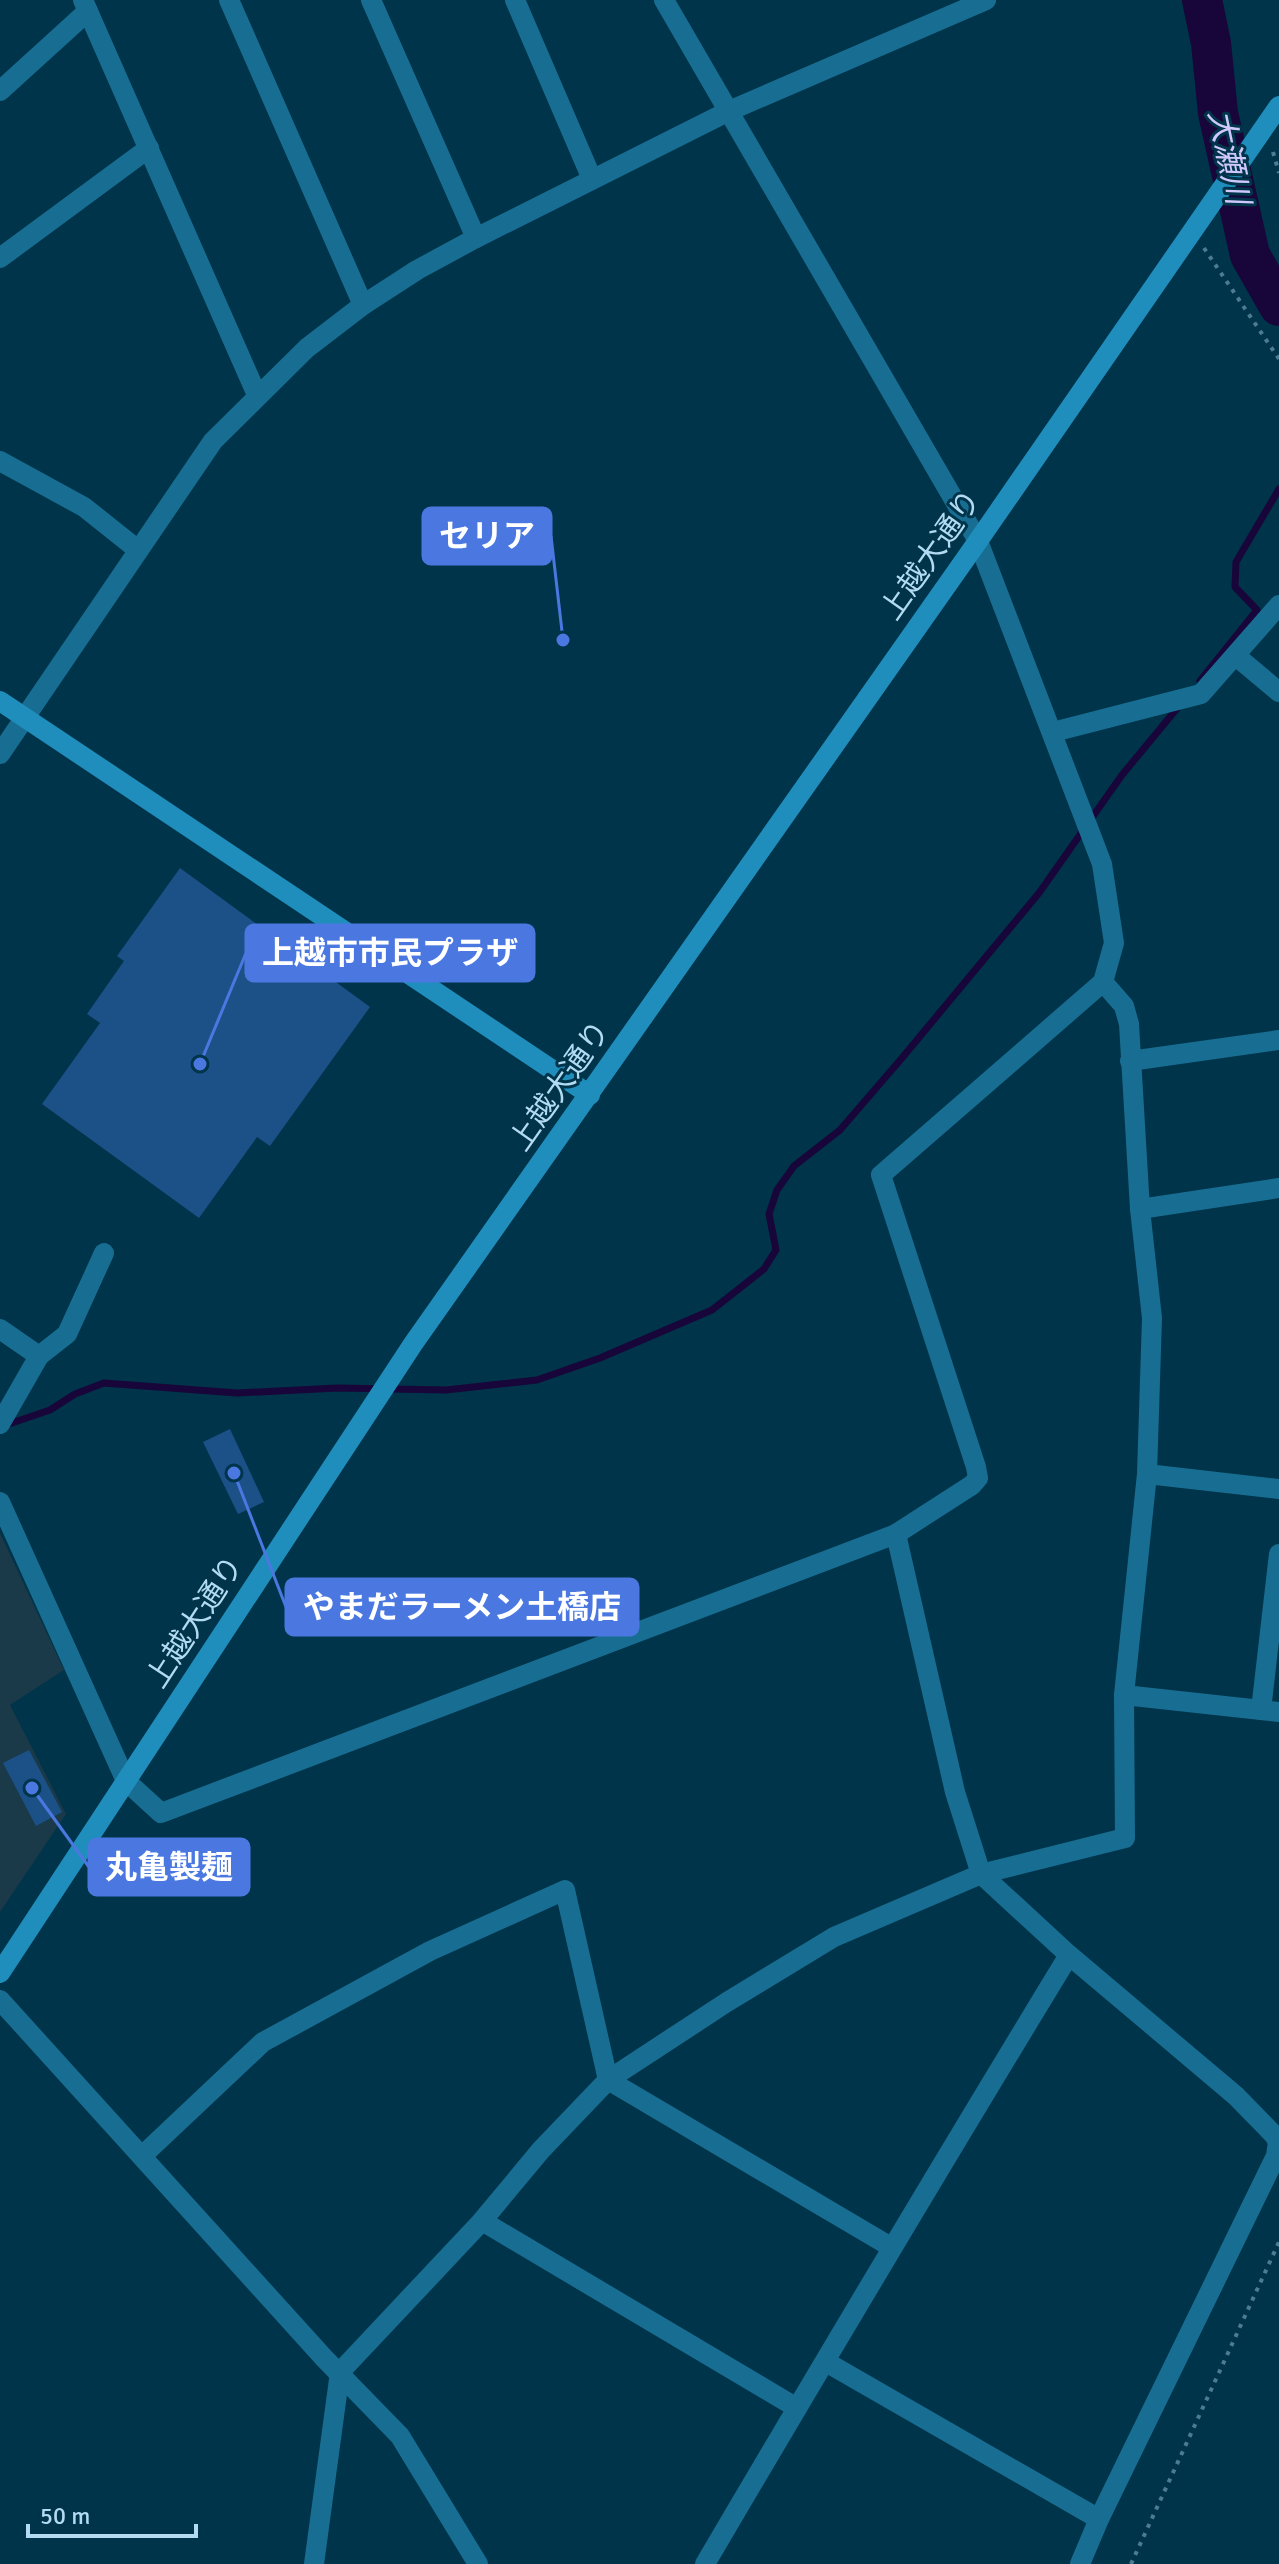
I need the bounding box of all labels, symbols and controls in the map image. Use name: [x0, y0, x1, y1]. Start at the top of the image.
water label: 大瀬川: [1200, 106, 1259, 211]
street label: 上越大通り: [873, 483, 989, 627]
callout: セリア: [423, 508, 551, 564]
text: セリア: [439, 517, 535, 556]
callout: 上越市市民プラザ: [246, 925, 534, 981]
text: 上越市市民プラザ: [262, 934, 518, 973]
street label: 上越大通り: [502, 1014, 618, 1158]
street label: 上越大通り: [139, 1549, 251, 1695]
callout: やまだラーメン土橋店: [286, 1579, 638, 1635]
text: やまだラーメン土橋店: [303, 1588, 621, 1627]
callout: 丸亀製麺: [89, 1839, 249, 1895]
text: 丸亀製麺: [105, 1848, 233, 1887]
scale bar: [28, 2488, 196, 2538]
text: 50 m: [40, 2501, 90, 2531]

